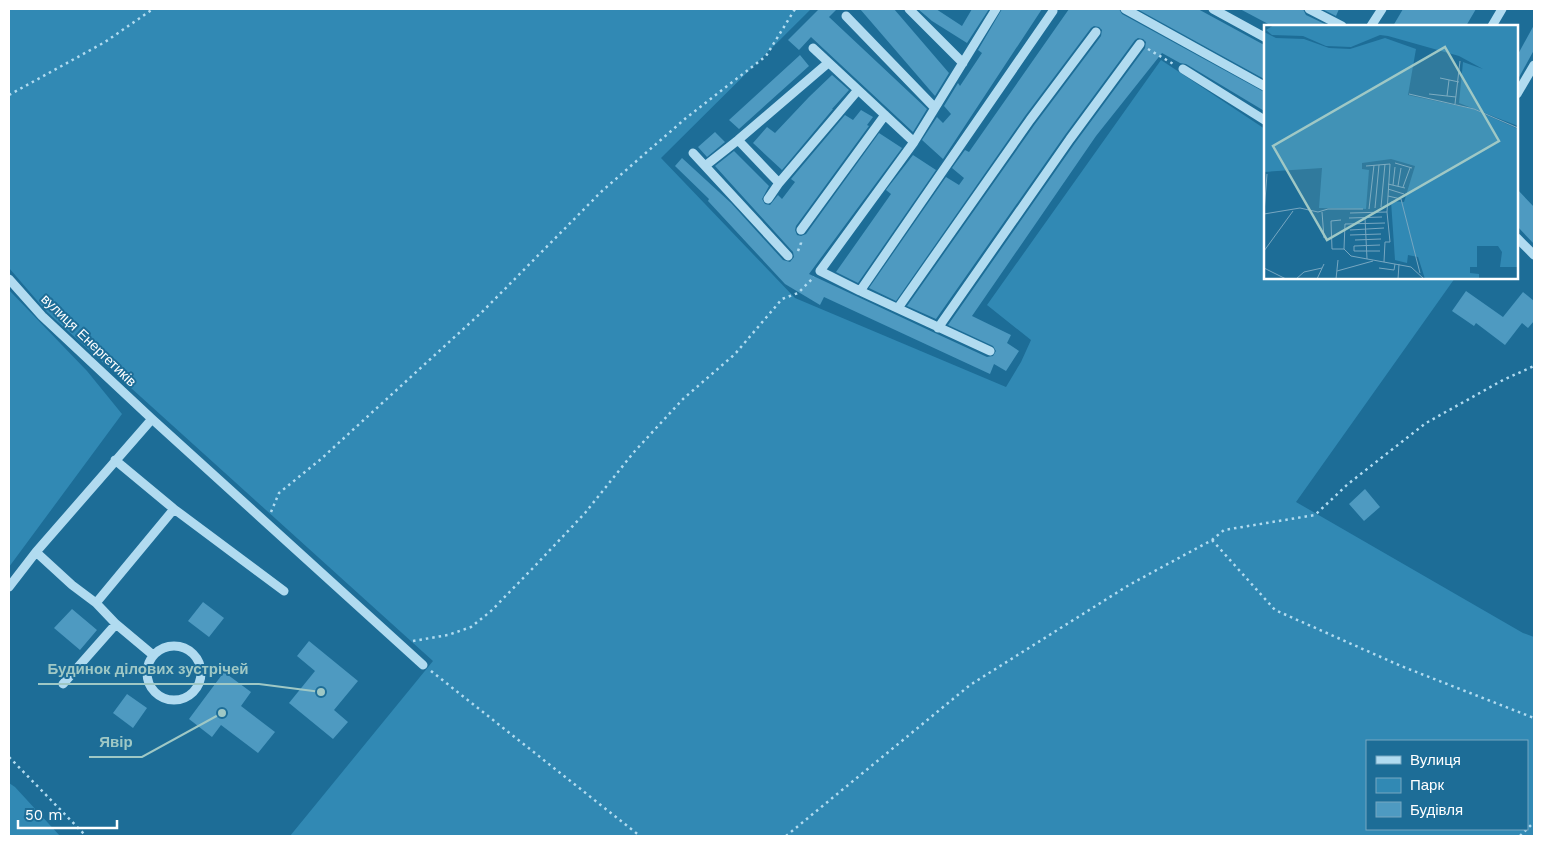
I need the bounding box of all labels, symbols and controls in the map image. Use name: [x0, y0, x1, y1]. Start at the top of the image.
inset map: [1264, 25, 1518, 279]
street label: вулиця Енергетиків: [38, 291, 140, 389]
callout: Будинок ділових зустрічей: [38, 654, 259, 684]
text: Будинок ділових зустрічей: [48, 660, 248, 678]
callout: Явір: [89, 727, 142, 757]
text: Явір: [99, 733, 133, 751]
legend: [1366, 740, 1528, 830]
text: Вулиця: [1410, 751, 1461, 769]
text: Парк: [1410, 776, 1444, 794]
scale bar: [18, 798, 116, 830]
text: Будівля: [1410, 801, 1463, 819]
text: 50 m: [25, 806, 62, 824]

